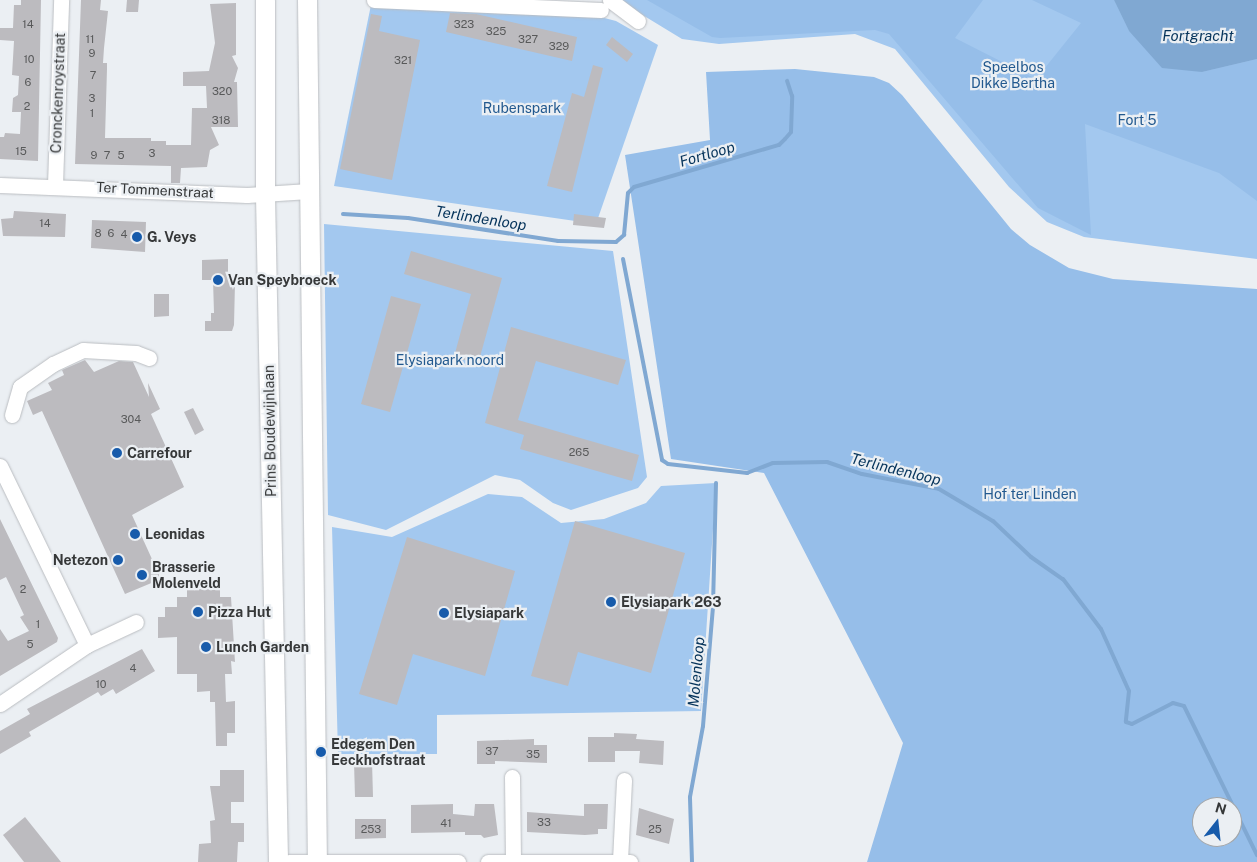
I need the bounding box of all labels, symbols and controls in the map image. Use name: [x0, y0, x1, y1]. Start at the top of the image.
house number: 14: [22, 17, 34, 31]
house number: 323: [454, 17, 474, 31]
house number: 325: [486, 24, 506, 38]
water label: Fortgracht: [1162, 27, 1234, 45]
street label: Cronckenroystraat: [47, 32, 69, 154]
house number: 11: [86, 32, 94, 46]
house number: 327: [518, 32, 538, 46]
house number: 329: [549, 39, 569, 53]
house number: 9: [89, 46, 95, 60]
house number: 10: [23, 52, 35, 66]
house number: 321: [394, 53, 412, 67]
park label: Speelbos Dikke Bertha: [971, 59, 1055, 92]
house number: 7: [90, 68, 96, 82]
house number: 6: [25, 75, 31, 89]
house number: 320: [212, 84, 232, 98]
house number: 3: [89, 91, 95, 105]
house number: 2: [24, 99, 30, 113]
park label: Rubenspark: [483, 100, 561, 116]
house number: 1: [90, 106, 94, 120]
park label: Fort 5: [1117, 112, 1157, 128]
house number: 318: [212, 113, 230, 127]
water label: Fortloop: [677, 138, 737, 170]
house number: 15: [15, 144, 27, 158]
house number: 3: [149, 146, 155, 160]
house number: 9: [91, 148, 97, 162]
house number: 7: [104, 148, 110, 162]
house number: 5: [117, 148, 125, 162]
street label: Ter Tommenstraat: [96, 179, 214, 201]
water label: Terlindenloop: [434, 202, 528, 234]
house number: 14: [39, 216, 51, 230]
house number: 8: [94, 226, 102, 240]
house number: 6: [108, 226, 114, 240]
house number: 4: [121, 227, 127, 241]
place label: G. Veys: [147, 229, 197, 245]
marker: G. Veys: [131, 231, 143, 243]
place label: Van Speybroeck: [228, 272, 337, 288]
marker: Van Speybroeck: [212, 274, 224, 286]
park label: Elysiapark noord: [396, 352, 504, 368]
street label: Prins Boudewijnlaan: [260, 365, 280, 497]
house number: 304: [121, 412, 141, 426]
place label: Carrefour: [127, 445, 192, 461]
house number: 265: [569, 445, 589, 459]
marker: Carrefour: [111, 447, 123, 459]
water label: Terlindenloop: [849, 449, 943, 489]
park label: Hof ter Linden: [983, 486, 1077, 502]
place label: Leonidas: [145, 526, 205, 542]
marker: Leonidas: [129, 528, 141, 540]
place label: Netezon: [53, 552, 108, 568]
marker: Netezon: [112, 554, 124, 566]
place label: Brasserie Molenveld: [152, 559, 221, 592]
marker: Brasserie Molenveld: [136, 569, 148, 581]
house number: 2: [20, 582, 26, 596]
place label: Elysiapark 263: [621, 594, 722, 610]
marker: Elysiapark 263: [605, 596, 617, 608]
place label: Pizza Hut: [208, 604, 271, 620]
place label: Elysiapark: [454, 605, 524, 621]
marker: Pizza Hut: [192, 606, 204, 618]
marker: Elysiapark: [438, 607, 450, 619]
house number: 1: [36, 617, 40, 631]
water label: Molenloop: [684, 636, 708, 708]
house number: 5: [26, 637, 34, 651]
place label: Lunch Garden: [216, 639, 309, 655]
marker: Lunch Garden: [200, 641, 212, 653]
house number: 4: [130, 661, 136, 675]
house number: 10: [95, 677, 107, 691]
place label: Edegem Den Eeckhofstraat: [331, 736, 425, 769]
house number: 37: [485, 744, 499, 758]
marker: Edegem Den Eeckhofstraat: [315, 746, 327, 758]
house number: 35: [526, 747, 540, 761]
north arrow: [1192, 797, 1242, 847]
text: N: [1213, 799, 1228, 818]
house number: 33: [537, 815, 551, 829]
house number: 41: [440, 816, 452, 830]
house number: 253: [361, 822, 381, 836]
house number: 25: [648, 822, 662, 836]

